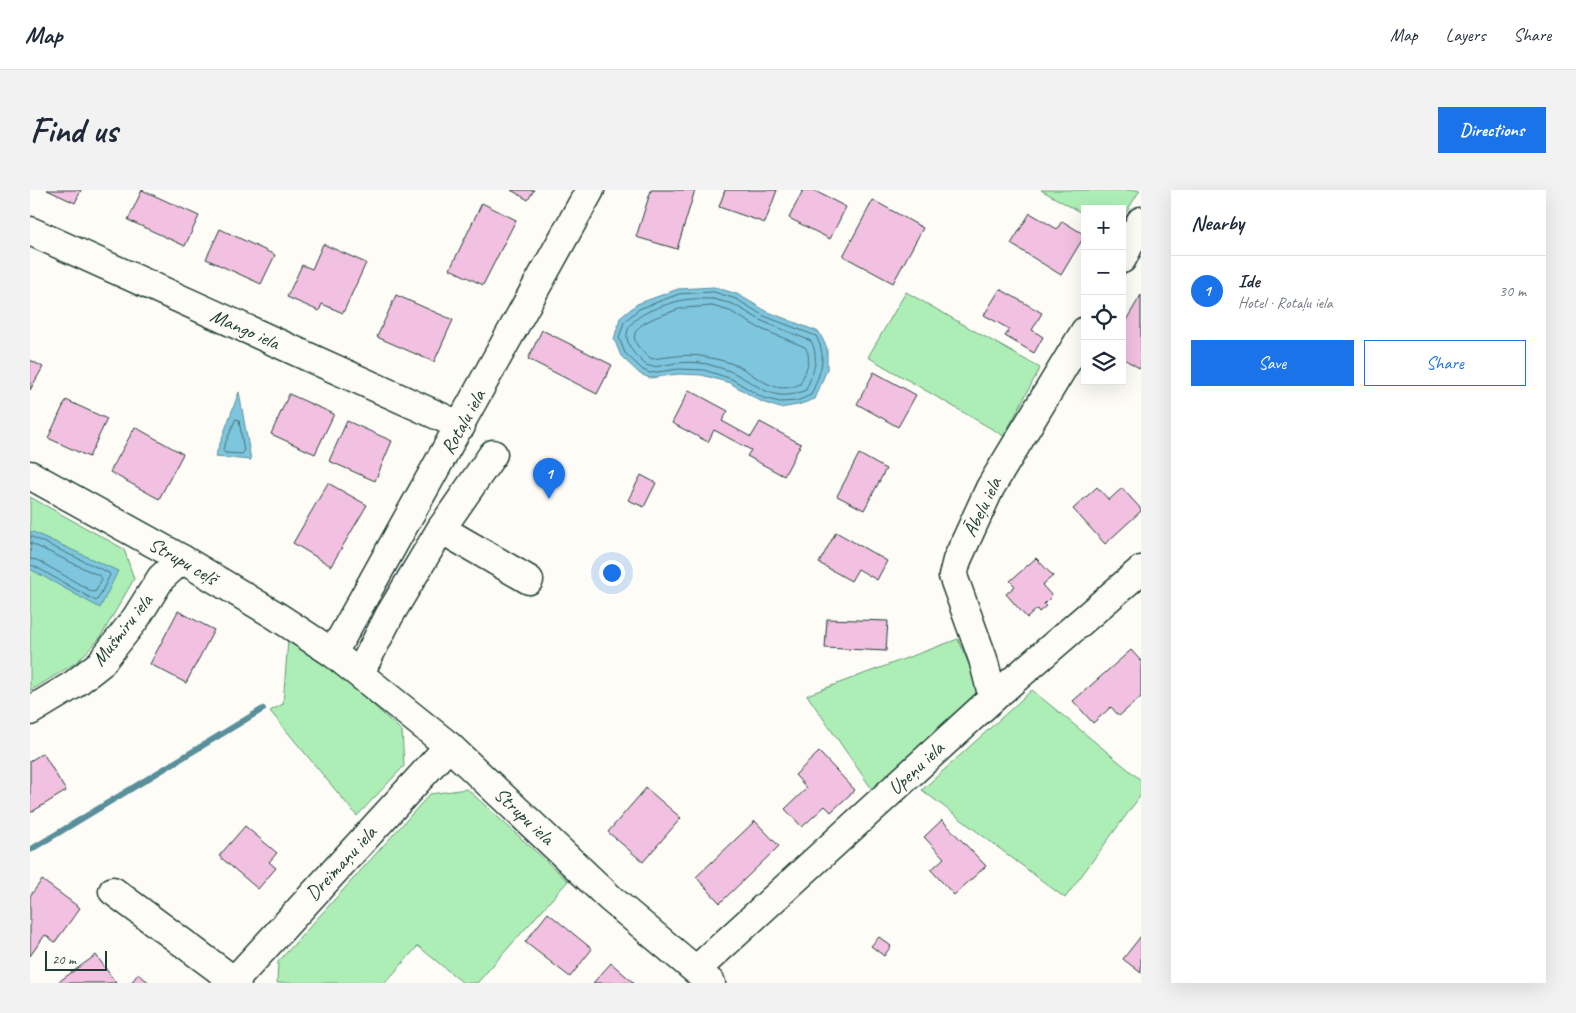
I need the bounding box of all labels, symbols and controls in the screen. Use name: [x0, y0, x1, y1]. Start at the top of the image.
text: Map: [25, 20, 62, 50]
text: Map: [1390, 24, 1418, 46]
text: Layers: [1446, 24, 1485, 46]
text: Share: [1513, 24, 1551, 46]
button: Directions: [1438, 107, 1546, 153]
text: Find us: [30, 108, 117, 153]
map controls: [1081, 205, 1126, 385]
button: +: [1081, 205, 1126, 250]
text: Nearby: [1191, 210, 1244, 236]
button: −: [1081, 250, 1126, 295]
text: Ide: [1238, 269, 1260, 293]
text: 1: [1203, 281, 1211, 301]
text: 30 m: [1499, 281, 1526, 301]
text: Hotel · Rotaļu iela: [1238, 293, 1333, 313]
button: locate: [1081, 295, 1126, 340]
street label: Mango iela: [207, 303, 285, 356]
button: layers: [1081, 340, 1126, 385]
button: Save: [1191, 340, 1354, 386]
button: Share: [1364, 340, 1526, 386]
street label: Rotaļu iela: [435, 384, 492, 459]
pin: 1: [533, 458, 565, 499]
street label: Ābeļu iela: [957, 472, 1008, 541]
street label: Strupu ceļš: [144, 531, 224, 592]
your location: [599, 560, 625, 586]
street label: Mušmiru iela: [86, 587, 159, 671]
street label: Upeņu iela: [883, 735, 950, 800]
street label: Strupu iela: [489, 782, 561, 851]
street label: Dreimaņu iela: [300, 819, 383, 906]
scale bar: [45, 948, 108, 971]
text: 20 m: [52, 951, 76, 968]

